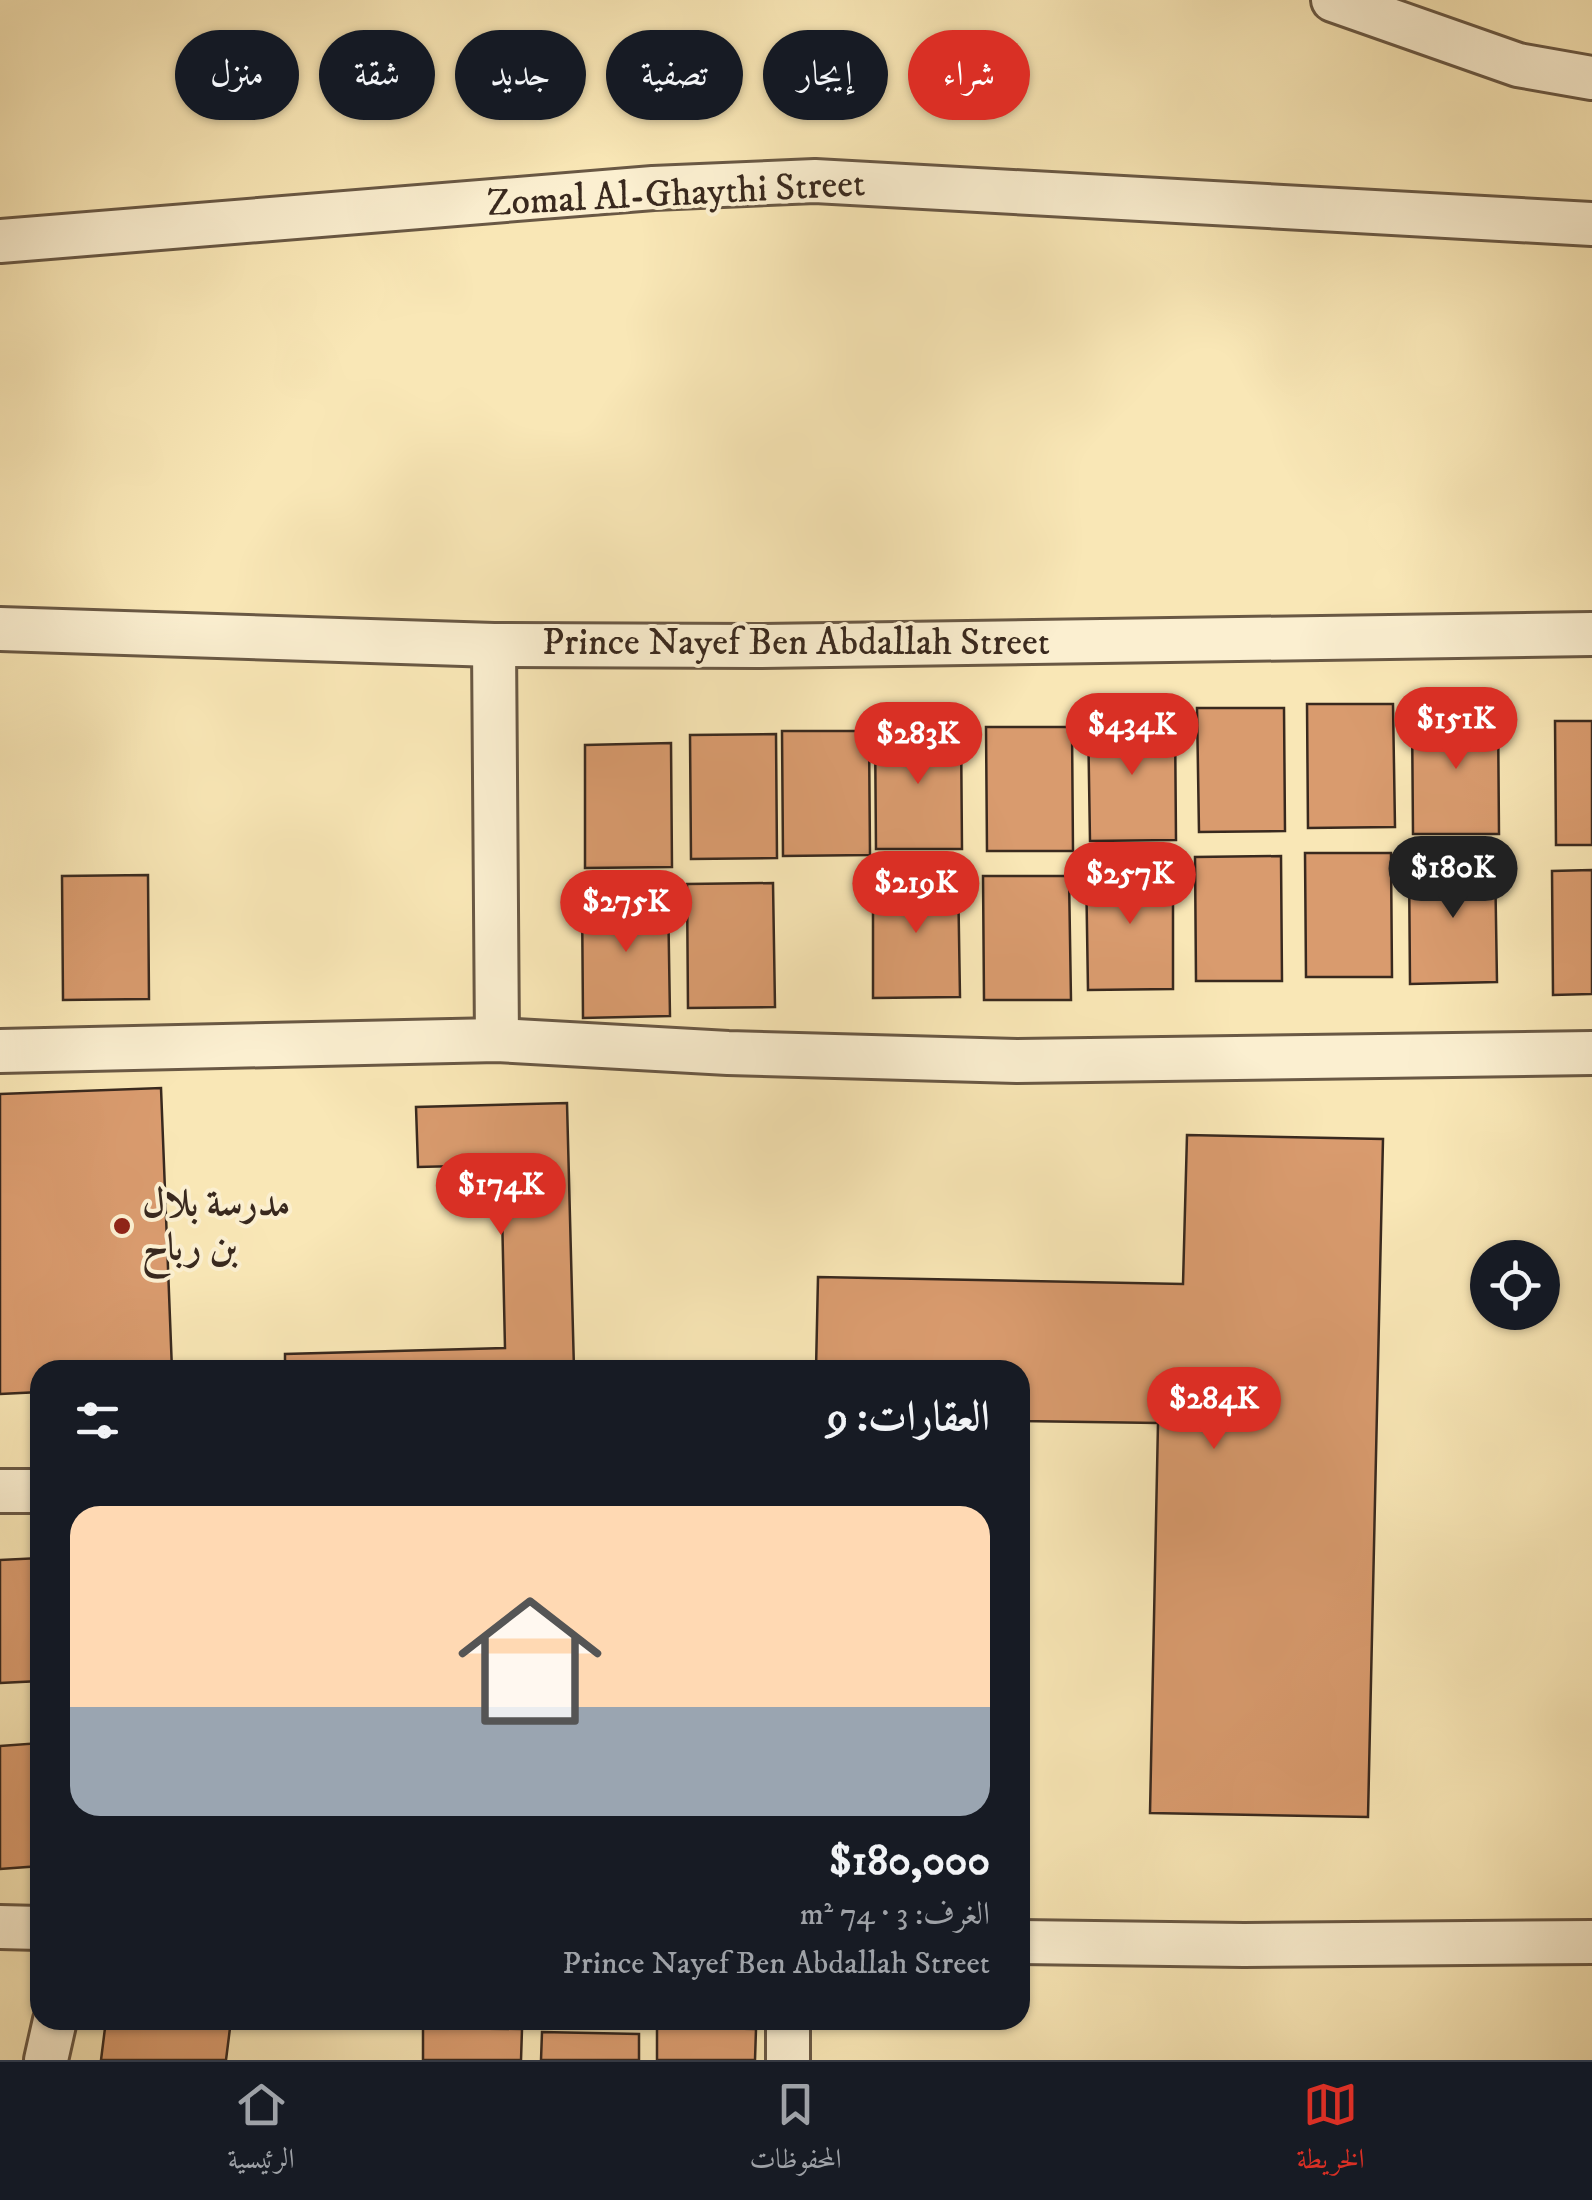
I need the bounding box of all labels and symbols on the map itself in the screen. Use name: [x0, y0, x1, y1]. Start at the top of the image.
street label: Zomal Al-Ghaythi Street: [486, 160, 866, 228]
street label: Prince Nayef Ben Abdallah Street: [542, 619, 1050, 667]
pin: $151K: [1386, 687, 1526, 772]
pin: $434K: [1062, 693, 1202, 778]
pin: $283K: [848, 702, 988, 787]
pin: $180K: [1383, 836, 1523, 921]
pin: $257K: [1060, 842, 1200, 927]
pin: $219K: [846, 851, 986, 936]
pin: $275K: [556, 870, 696, 955]
pin: $174K: [431, 1153, 571, 1238]
place label: مدرسة بلال بن رباح: [142, 1180, 290, 1280]
marker: مدرسة بلال بن رباح: [111, 1215, 133, 1237]
pin: $284K: [1144, 1367, 1284, 1452]

